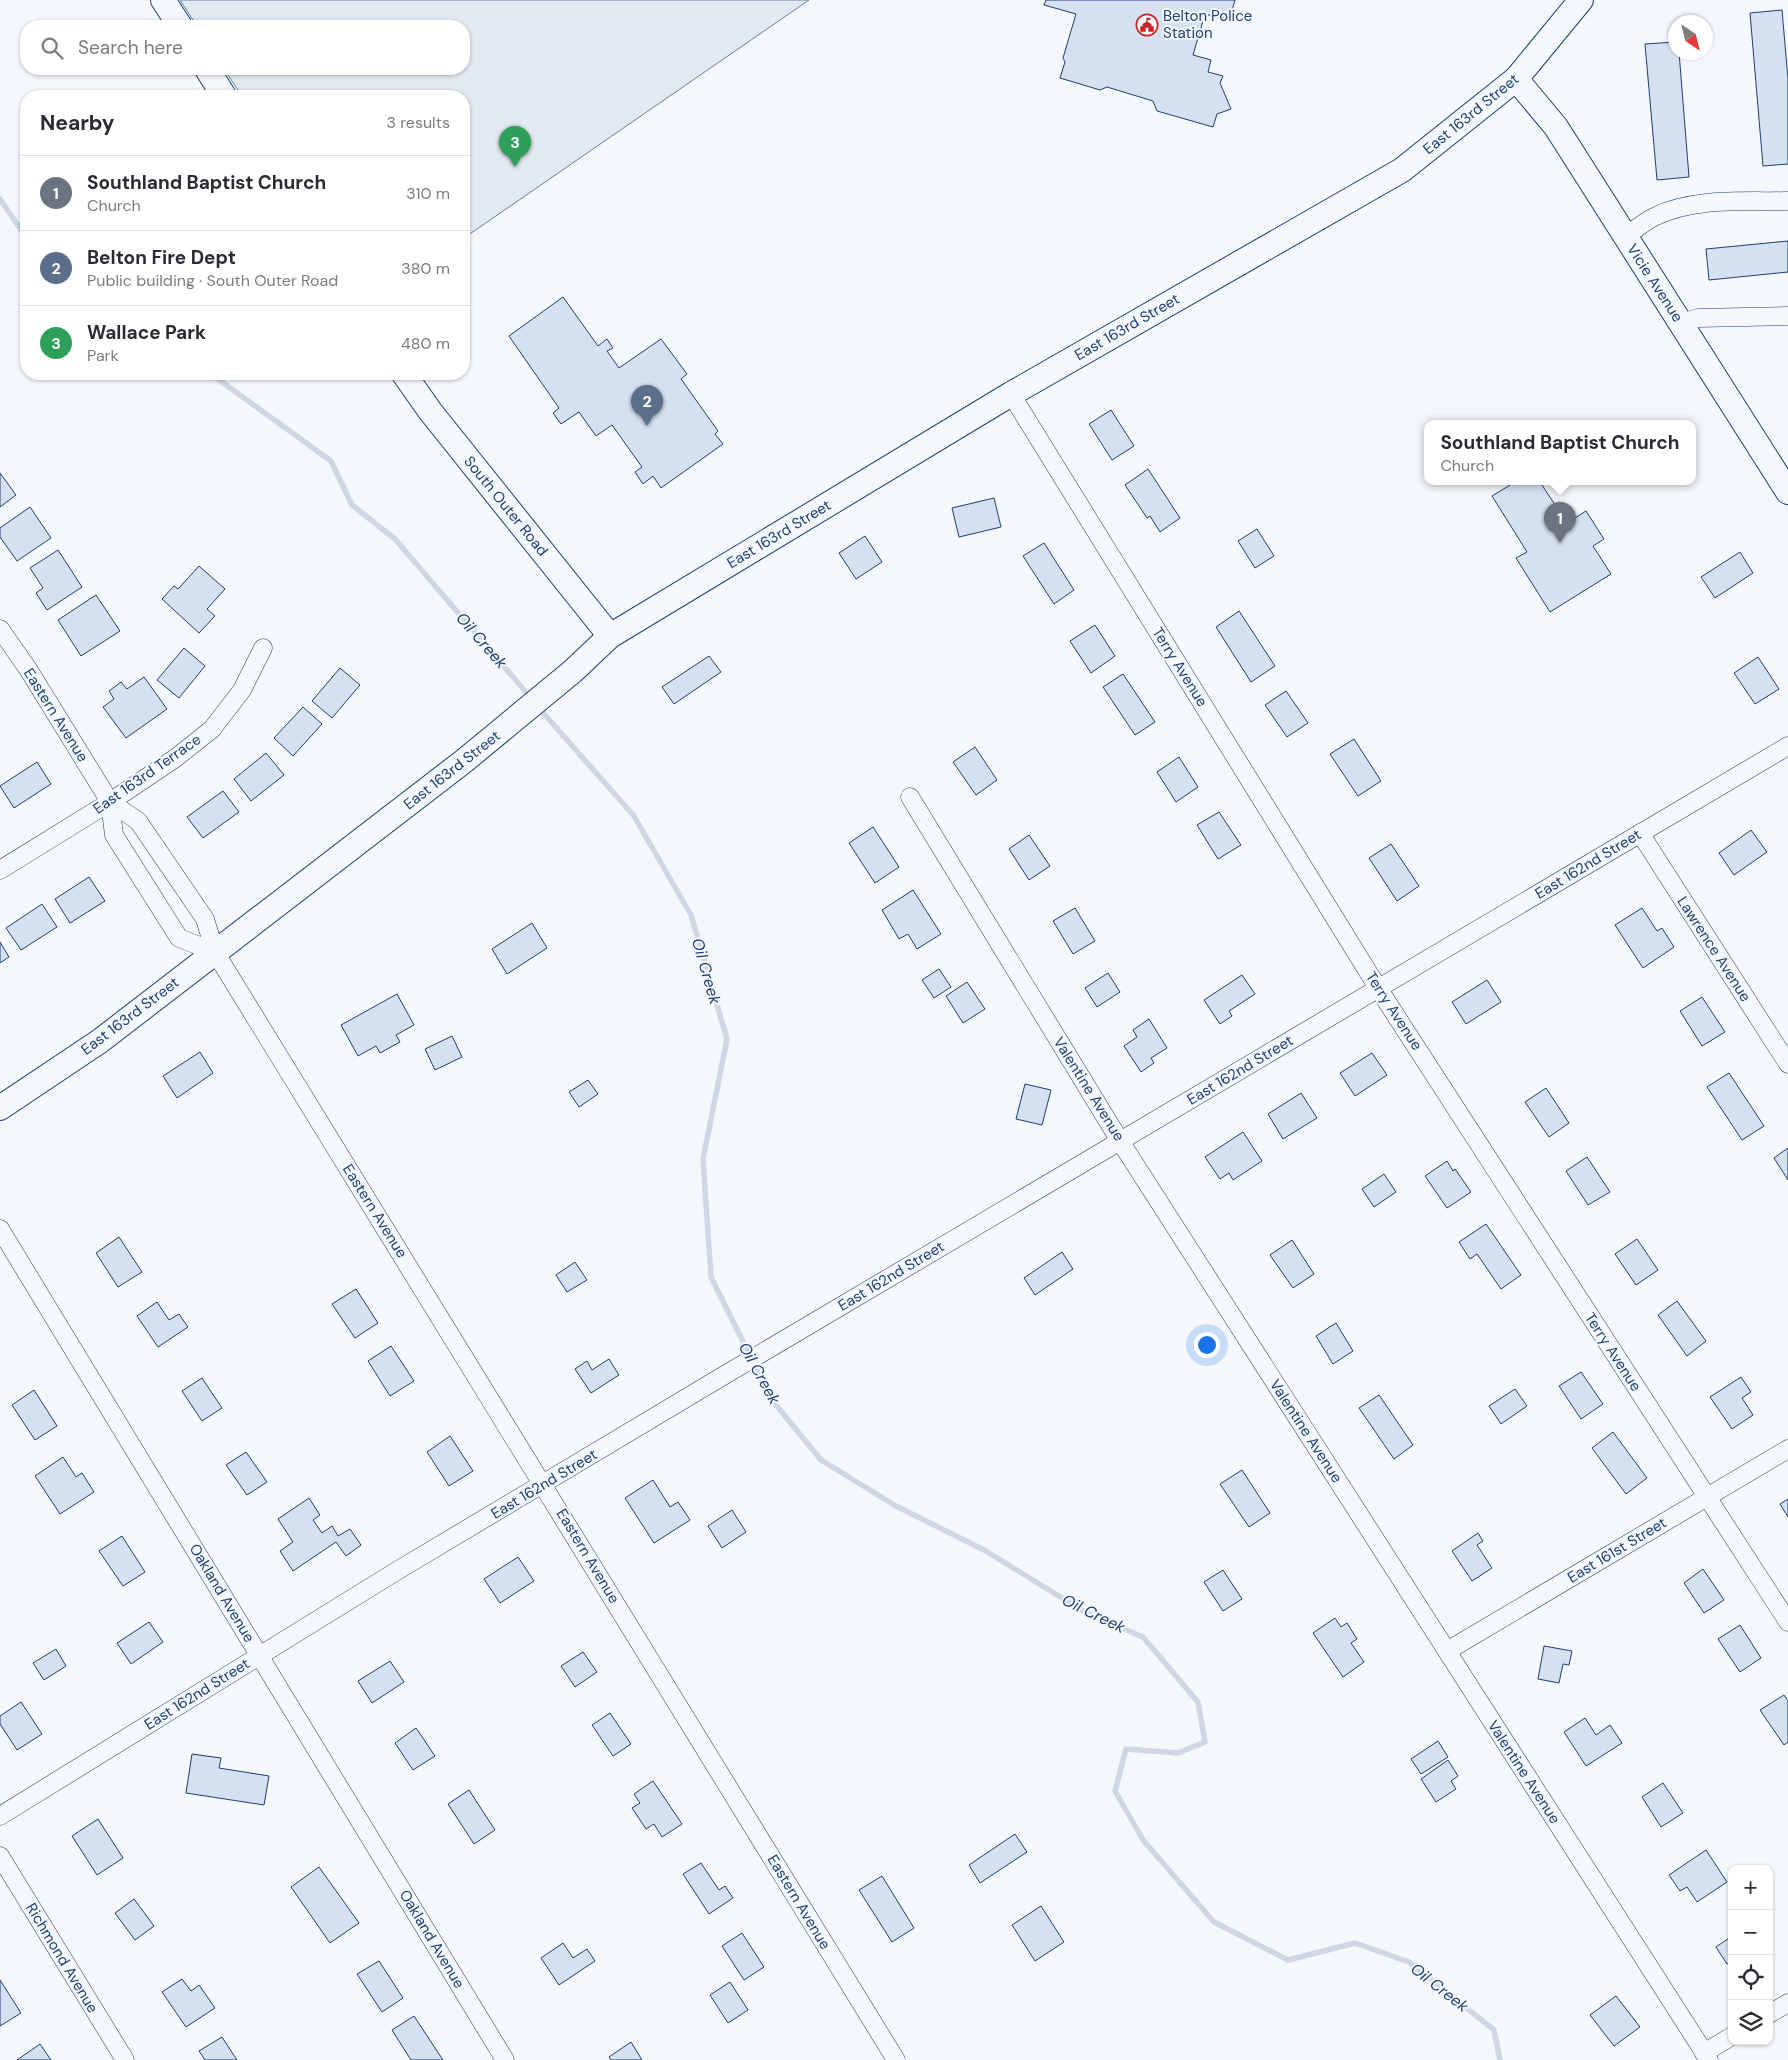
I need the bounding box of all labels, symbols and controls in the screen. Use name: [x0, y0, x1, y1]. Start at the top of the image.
place label: Belton Police Station: [1163, 6, 1252, 43]
public building icon: Belton Police Station: [1135, 13, 1159, 37]
north arrow: [1668, 15, 1713, 60]
search box: [20, 20, 470, 75]
icon: search: [38, 34, 66, 62]
text: Search here: [78, 35, 183, 60]
street label: East 163rd Street: [1419, 69, 1523, 159]
text: Nearby: [40, 109, 114, 137]
text: 3 results: [387, 112, 450, 133]
pin: 3: [499, 126, 531, 167]
text: Southland Baptist Church: [87, 170, 326, 195]
text: 1: [53, 183, 59, 204]
text: 310 m: [406, 183, 450, 204]
text: Church: [87, 195, 141, 216]
street label: Vicie Avenue: [1622, 240, 1688, 326]
text: Belton Fire Dept: [87, 245, 236, 270]
text: 2: [51, 258, 61, 279]
text: 380 m: [401, 258, 450, 279]
text: Public building · South Outer Road: [87, 270, 338, 291]
street label: East 163rd Street: [1071, 289, 1183, 365]
text: Wallace Park: [87, 320, 206, 345]
text: 3: [51, 333, 61, 354]
text: 480 m: [401, 333, 450, 354]
text: Park: [87, 345, 119, 366]
pin: 2: [631, 385, 663, 426]
popup: [1424, 420, 1696, 485]
text: Southland Baptist Church: [1440, 430, 1680, 455]
street label: South Outer Road: [459, 452, 553, 560]
text: Church: [1440, 455, 1494, 476]
street label: East 163rd Street: [723, 495, 835, 573]
pin: 1: [1544, 502, 1576, 543]
water label: Oil Creek: [451, 608, 512, 674]
street label: Terry Avenue: [1148, 624, 1212, 710]
street label: Eastern Avenue: [19, 664, 93, 766]
street label: East 163rd Street: [399, 726, 505, 814]
street label: East 163rd Terrace: [89, 729, 205, 819]
street label: East 162nd Street: [1531, 824, 1645, 904]
street label: Lawrence Avenue: [1672, 892, 1756, 1006]
water label: Oil Creek: [687, 936, 726, 1008]
street label: Terry Avenue: [1361, 968, 1427, 1054]
street label: East 163rd Street: [77, 972, 183, 1059]
street label: East 162nd Street: [1183, 1030, 1297, 1110]
street label: Valentine Avenue: [1049, 1033, 1129, 1145]
street label: Eastern Avenue: [338, 1160, 412, 1262]
street label: East 162nd Street: [834, 1236, 948, 1316]
street label: Terry Avenue: [1580, 1309, 1646, 1395]
your location: [1194, 1332, 1220, 1358]
water label: Oil Creek: [734, 1338, 786, 1409]
street label: Valentine Avenue: [1265, 1375, 1347, 1487]
street label: East 162nd Street: [487, 1444, 601, 1524]
street label: Eastern Avenue: [552, 1505, 624, 1607]
street label: East 161st Street: [1564, 1513, 1670, 1587]
street label: Oakland Avenue: [185, 1540, 259, 1646]
water label: Oil Creek: [1059, 1589, 1130, 1638]
street label: East 162nd Street: [141, 1654, 254, 1734]
street label: Valentine Avenue: [1483, 1716, 1565, 1828]
street label: Eastern Avenue: [763, 1851, 835, 1953]
map controls: [1728, 1865, 1773, 2045]
button: +: [1728, 1865, 1773, 1910]
street label: Oakland Avenue: [395, 1886, 469, 1992]
street label: Richmond Avenue: [21, 1899, 103, 2017]
button: −: [1728, 1910, 1773, 1955]
button: locate: [1728, 1955, 1773, 2000]
water label: Oil Creek: [1406, 1958, 1474, 2017]
button: layers: [1728, 2000, 1773, 2045]

